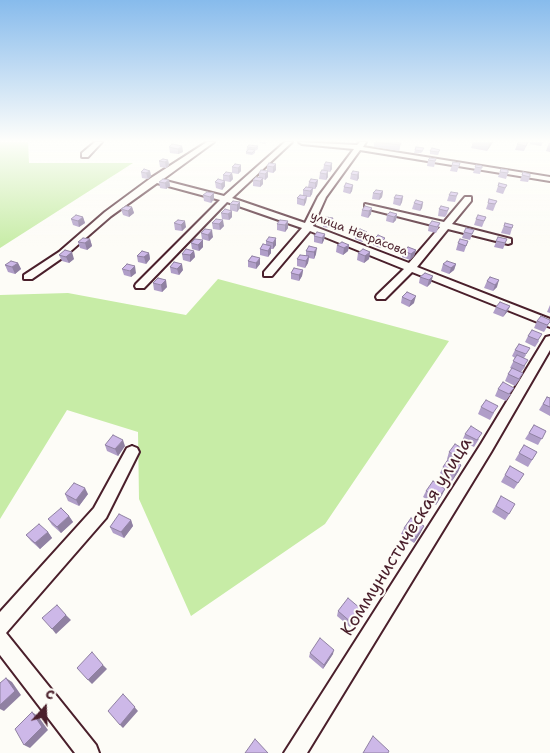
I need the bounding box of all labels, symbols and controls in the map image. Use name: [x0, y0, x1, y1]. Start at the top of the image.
street label: улица Некрасова: [308, 209, 410, 259]
street label: Коммунистическая улица: [337, 434, 477, 640]
north arrow: [20, 683, 70, 733]
text: С: [43, 684, 57, 704]

